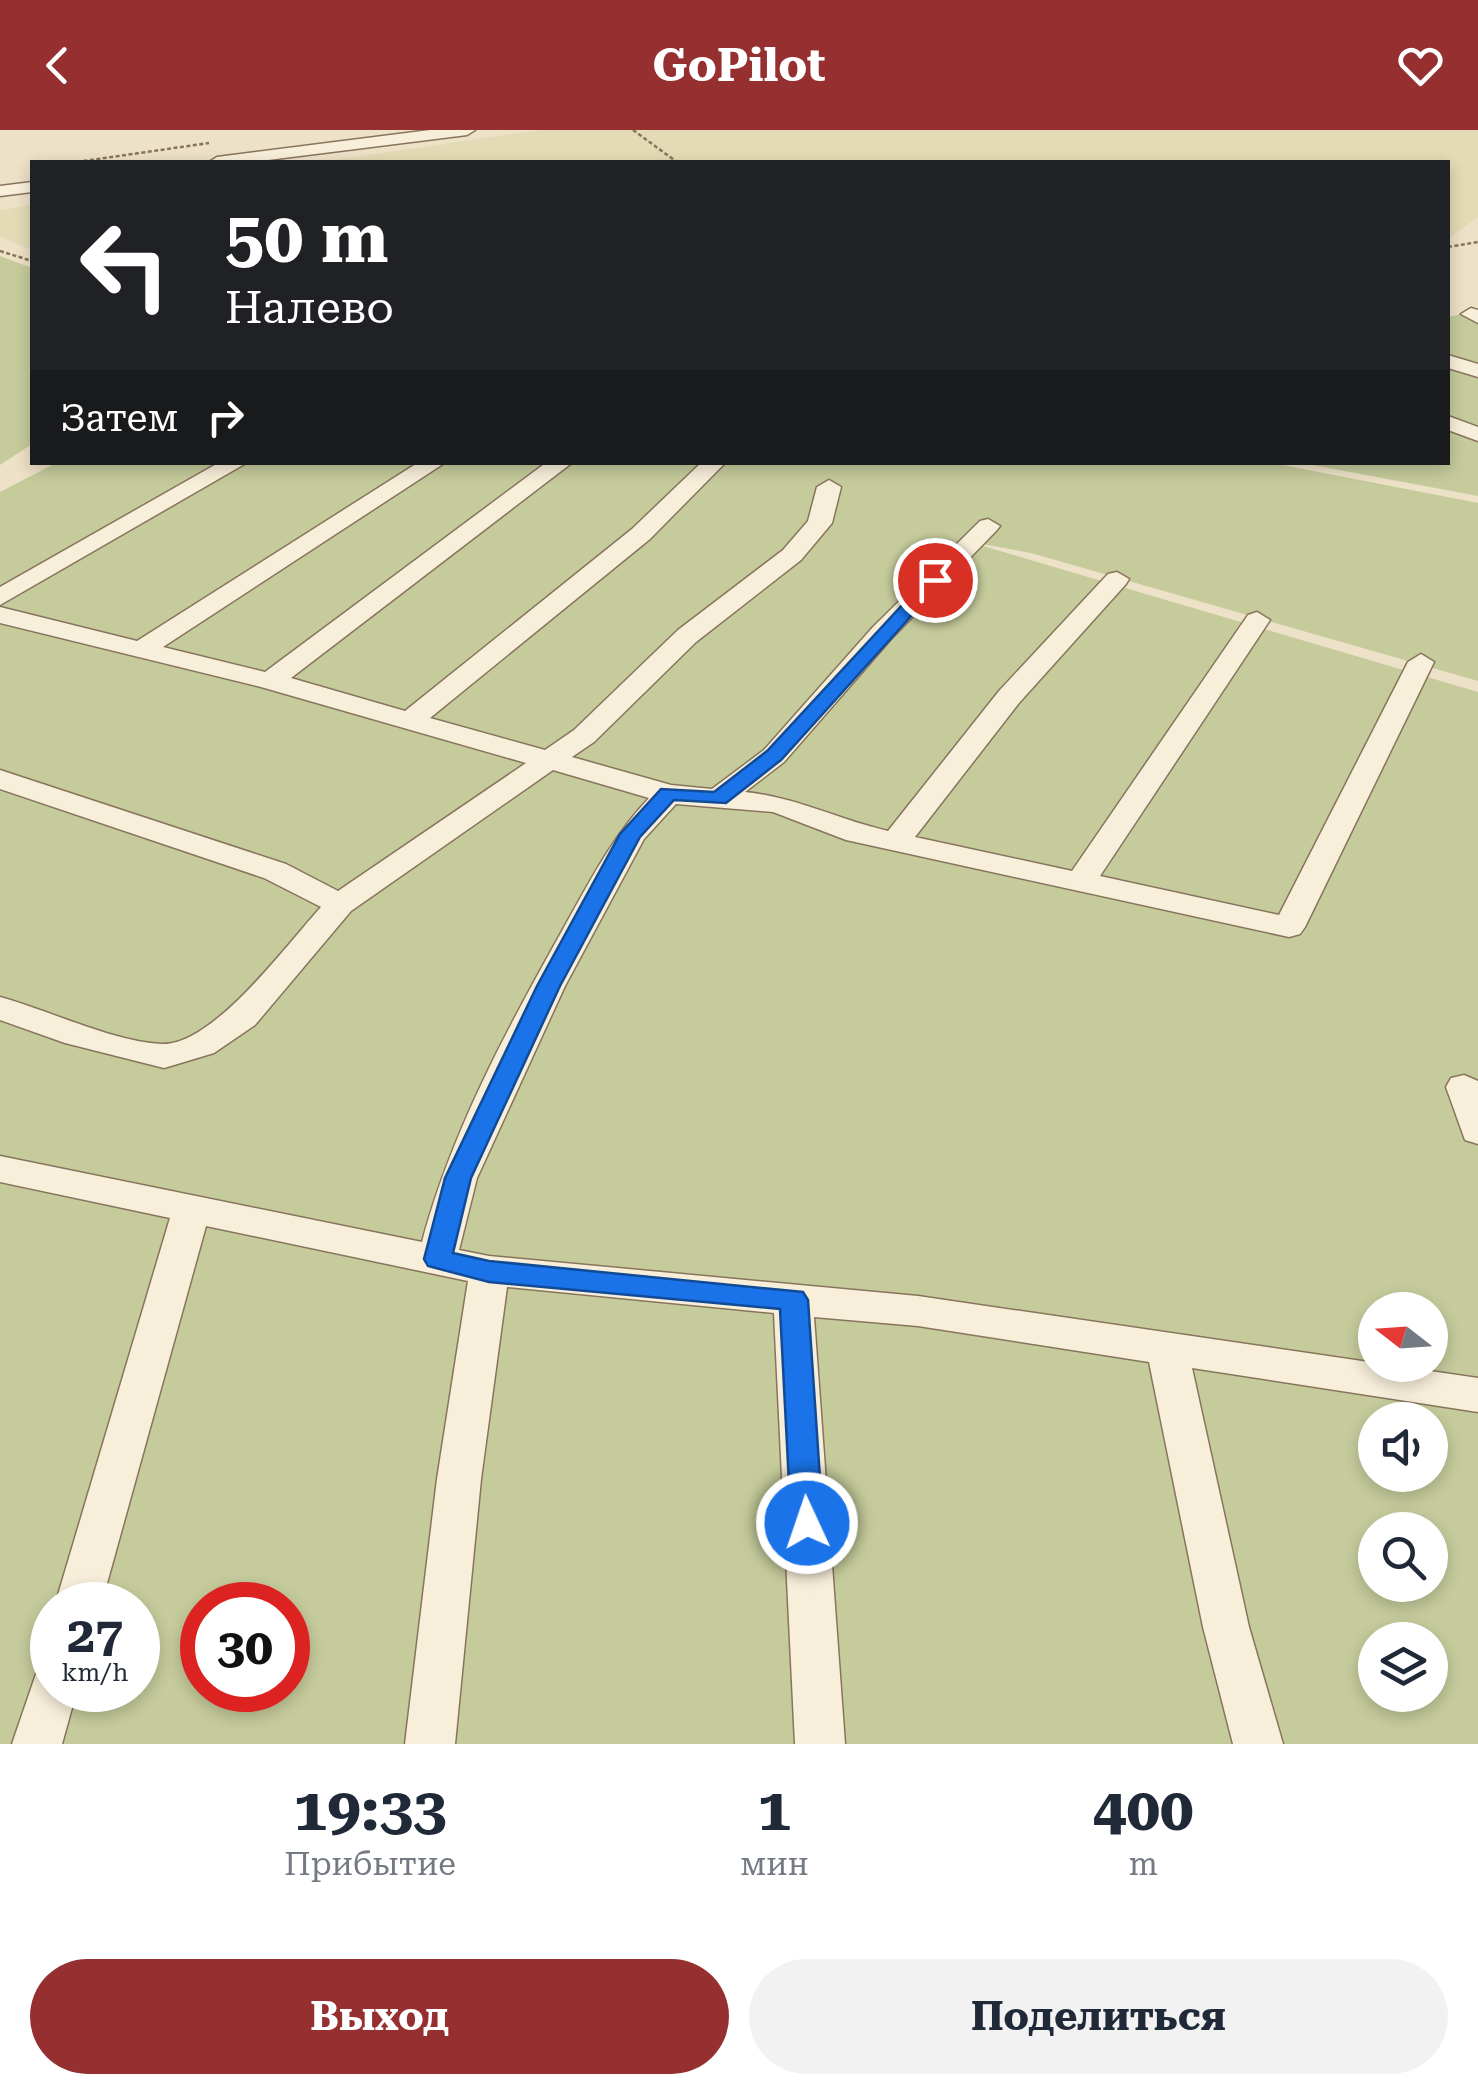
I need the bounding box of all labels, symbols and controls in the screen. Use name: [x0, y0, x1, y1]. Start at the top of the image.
icon: back: [30, 38, 85, 93]
icon: heart: [1393, 38, 1448, 93]
text: GoPilot: [652, 39, 826, 92]
text: 50 m: [225, 197, 389, 279]
icon: left: [60, 200, 190, 330]
text: Налево: [225, 281, 394, 334]
icon: right: [198, 390, 253, 445]
text: Затем: [60, 396, 178, 440]
pin: [893, 538, 978, 623]
icon: arrive: [908, 553, 963, 608]
north arrow: [1358, 1292, 1448, 1382]
map controls: [1358, 1292, 1448, 1712]
button: sound: [1358, 1402, 1448, 1492]
position arrow: [755, 1471, 859, 1575]
button: search: [1358, 1512, 1448, 1602]
speed limit sign: 30: [180, 1582, 310, 1712]
text: 27: [67, 1606, 123, 1664]
button: layers: [1358, 1622, 1448, 1712]
text: km/h: [62, 1658, 128, 1687]
text: 19:33: [294, 1774, 447, 1845]
text: 1: [758, 1774, 791, 1845]
text: 400: [1093, 1774, 1194, 1845]
text: Прибытие: [284, 1845, 456, 1883]
text: мин: [740, 1845, 808, 1883]
text: m: [1129, 1845, 1158, 1883]
button: Выход: [30, 1959, 729, 2074]
button: Поделиться: [749, 1959, 1448, 2074]

